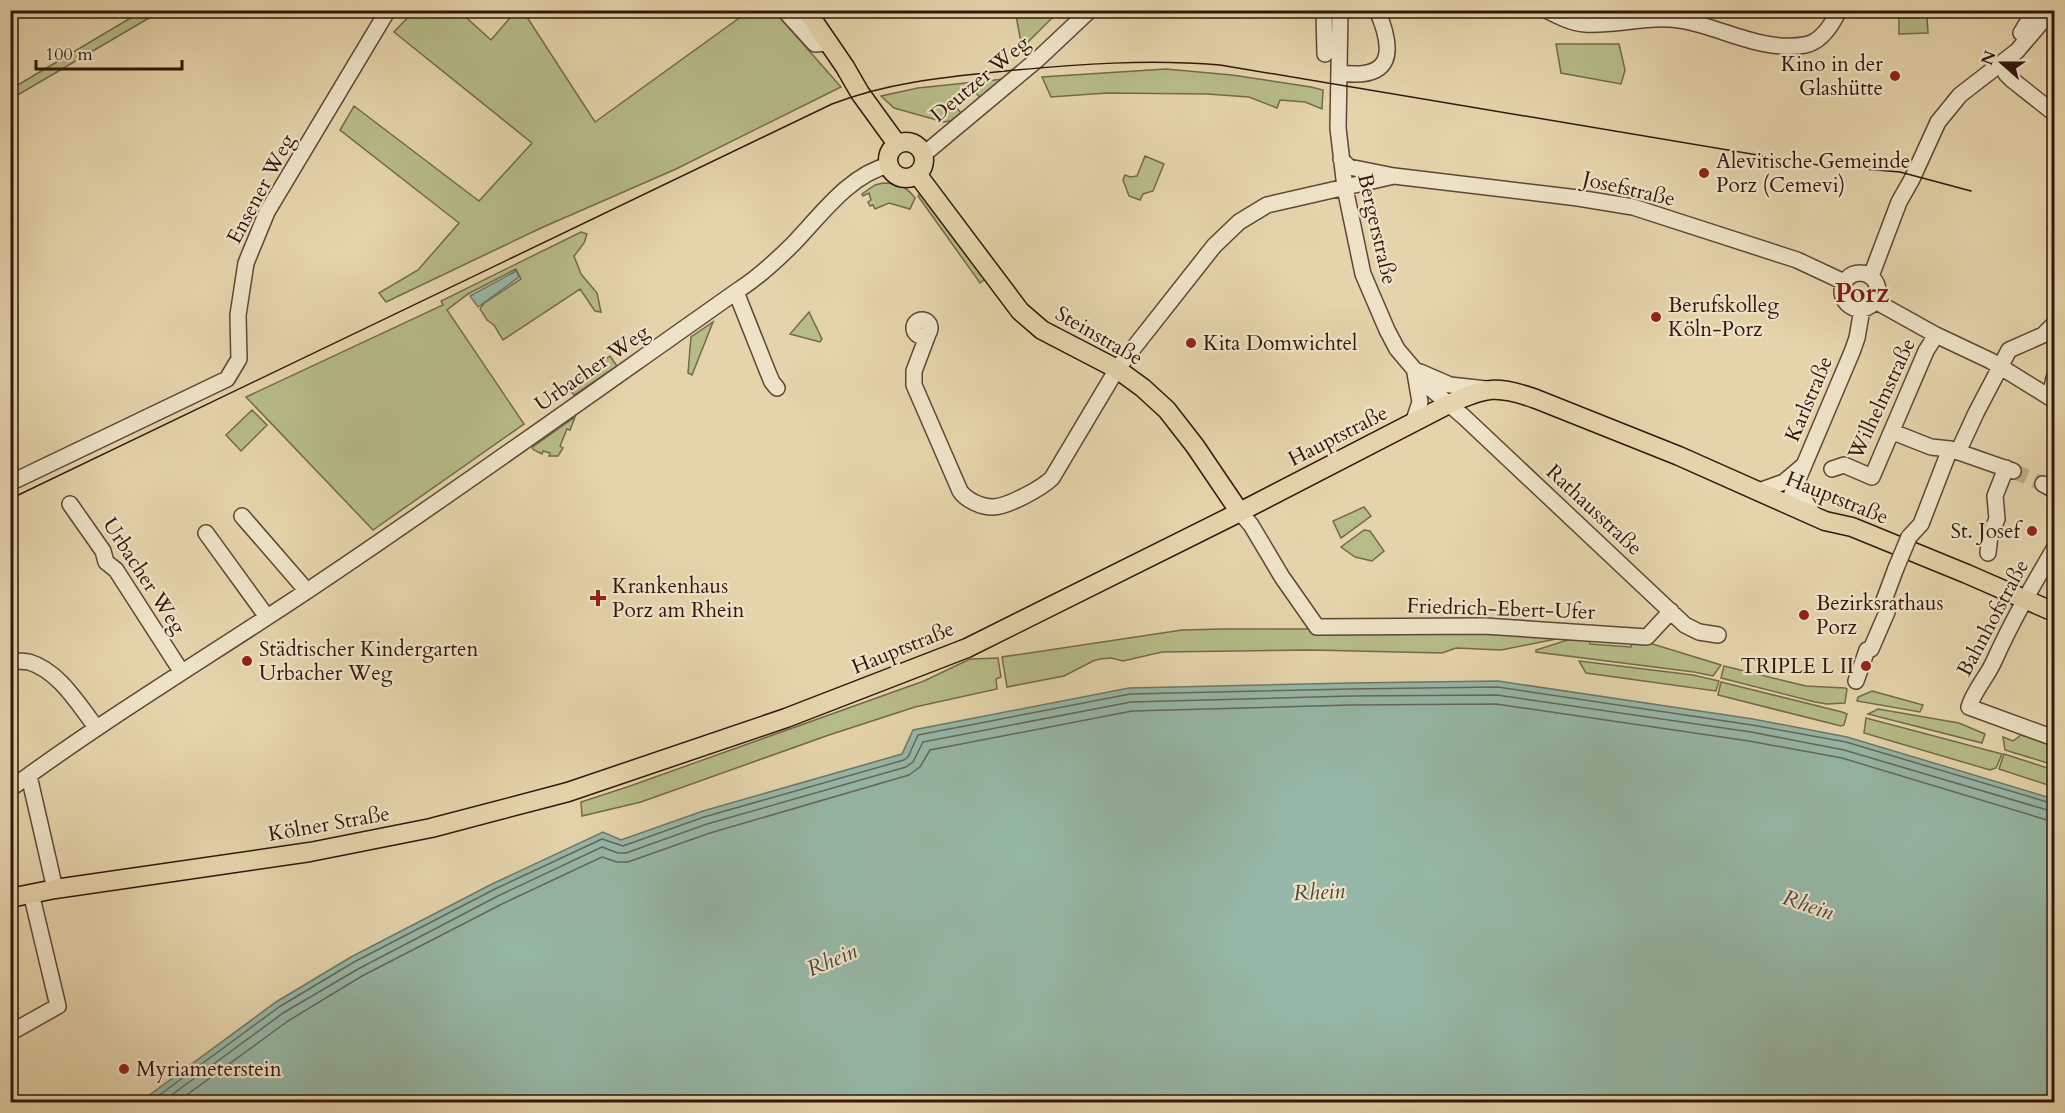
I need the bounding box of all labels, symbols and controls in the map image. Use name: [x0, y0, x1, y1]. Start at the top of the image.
street label: Deutzer Weg: [924, 29, 1036, 129]
scale bar: [36, 33, 182, 71]
north arrow: [1972, 33, 2032, 93]
text: 100 m: [45, 42, 93, 67]
text: N: [1976, 47, 2002, 68]
place label: Kino in der Glashütte: [1781, 50, 1883, 103]
marker: Kino in der Glashütte: [1888, 69, 1902, 83]
street label: Ensener Weg: [220, 129, 302, 249]
place label: Alevitische Gemeinde Porz (Cemevi): [1716, 147, 1910, 200]
street label: Josefstraße: [1577, 164, 1678, 214]
marker: Alevitische Gemeinde Porz (Cemevi): [1697, 166, 1711, 180]
street label: Bergerstraße: [1350, 171, 1404, 287]
district label: Porz: [1835, 275, 1889, 312]
place label: Berufskolleg Köln-Porz: [1668, 291, 1779, 344]
street label: Steinstraße: [1050, 299, 1148, 373]
marker: Berufskolleg Köln-Porz: [1649, 310, 1663, 324]
street label: Urbacher Weg: [529, 318, 655, 418]
place label: Kita Domwichtel: [1203, 329, 1357, 358]
street label: Wilhelmstraße: [1841, 333, 1923, 465]
marker: Kita Domwichtel: [1184, 336, 1198, 350]
street label: Karlstraße: [1778, 352, 1840, 446]
street label: Hauptstraße: [1283, 398, 1393, 474]
street label: Rathausstraße: [1540, 458, 1648, 562]
street label: Hauptstraße: [1781, 464, 1893, 532]
street label: Urbacher Weg: [95, 512, 193, 640]
place label: St. Josef: [1950, 517, 2024, 546]
marker: St. Josef: [2025, 524, 2039, 538]
street label: Bahnhofstraße: [1950, 554, 2036, 682]
place label: Krankenhaus Porz am Rhein: [612, 572, 744, 625]
marker: Krankenhaus Porz am Rhein: [589, 589, 607, 607]
place label: Bezirksrathaus Porz: [1816, 589, 1944, 642]
street label: Friedrich-Ebert-Ufer: [1406, 591, 1596, 627]
marker: Bezirksrathaus Porz: [1797, 608, 1811, 622]
street label: Hauptstraße: [847, 614, 959, 682]
place label: Städtischer Kindergarten Urbacher Weg: [259, 635, 479, 688]
place label: TRIPLE L II: [1740, 652, 1854, 681]
marker: Städtischer Kindergarten Urbacher Weg: [240, 654, 254, 668]
marker: TRIPLE L II: [1859, 659, 1873, 673]
street label: Kölner Straße: [266, 799, 392, 849]
water label: Rhein: [1292, 876, 1346, 908]
water label: Rhein: [1779, 882, 1838, 928]
water label: Rhein: [802, 936, 862, 984]
place label: Myriameterstein: [136, 1055, 282, 1084]
marker: Myriameterstein: [117, 1062, 131, 1076]

